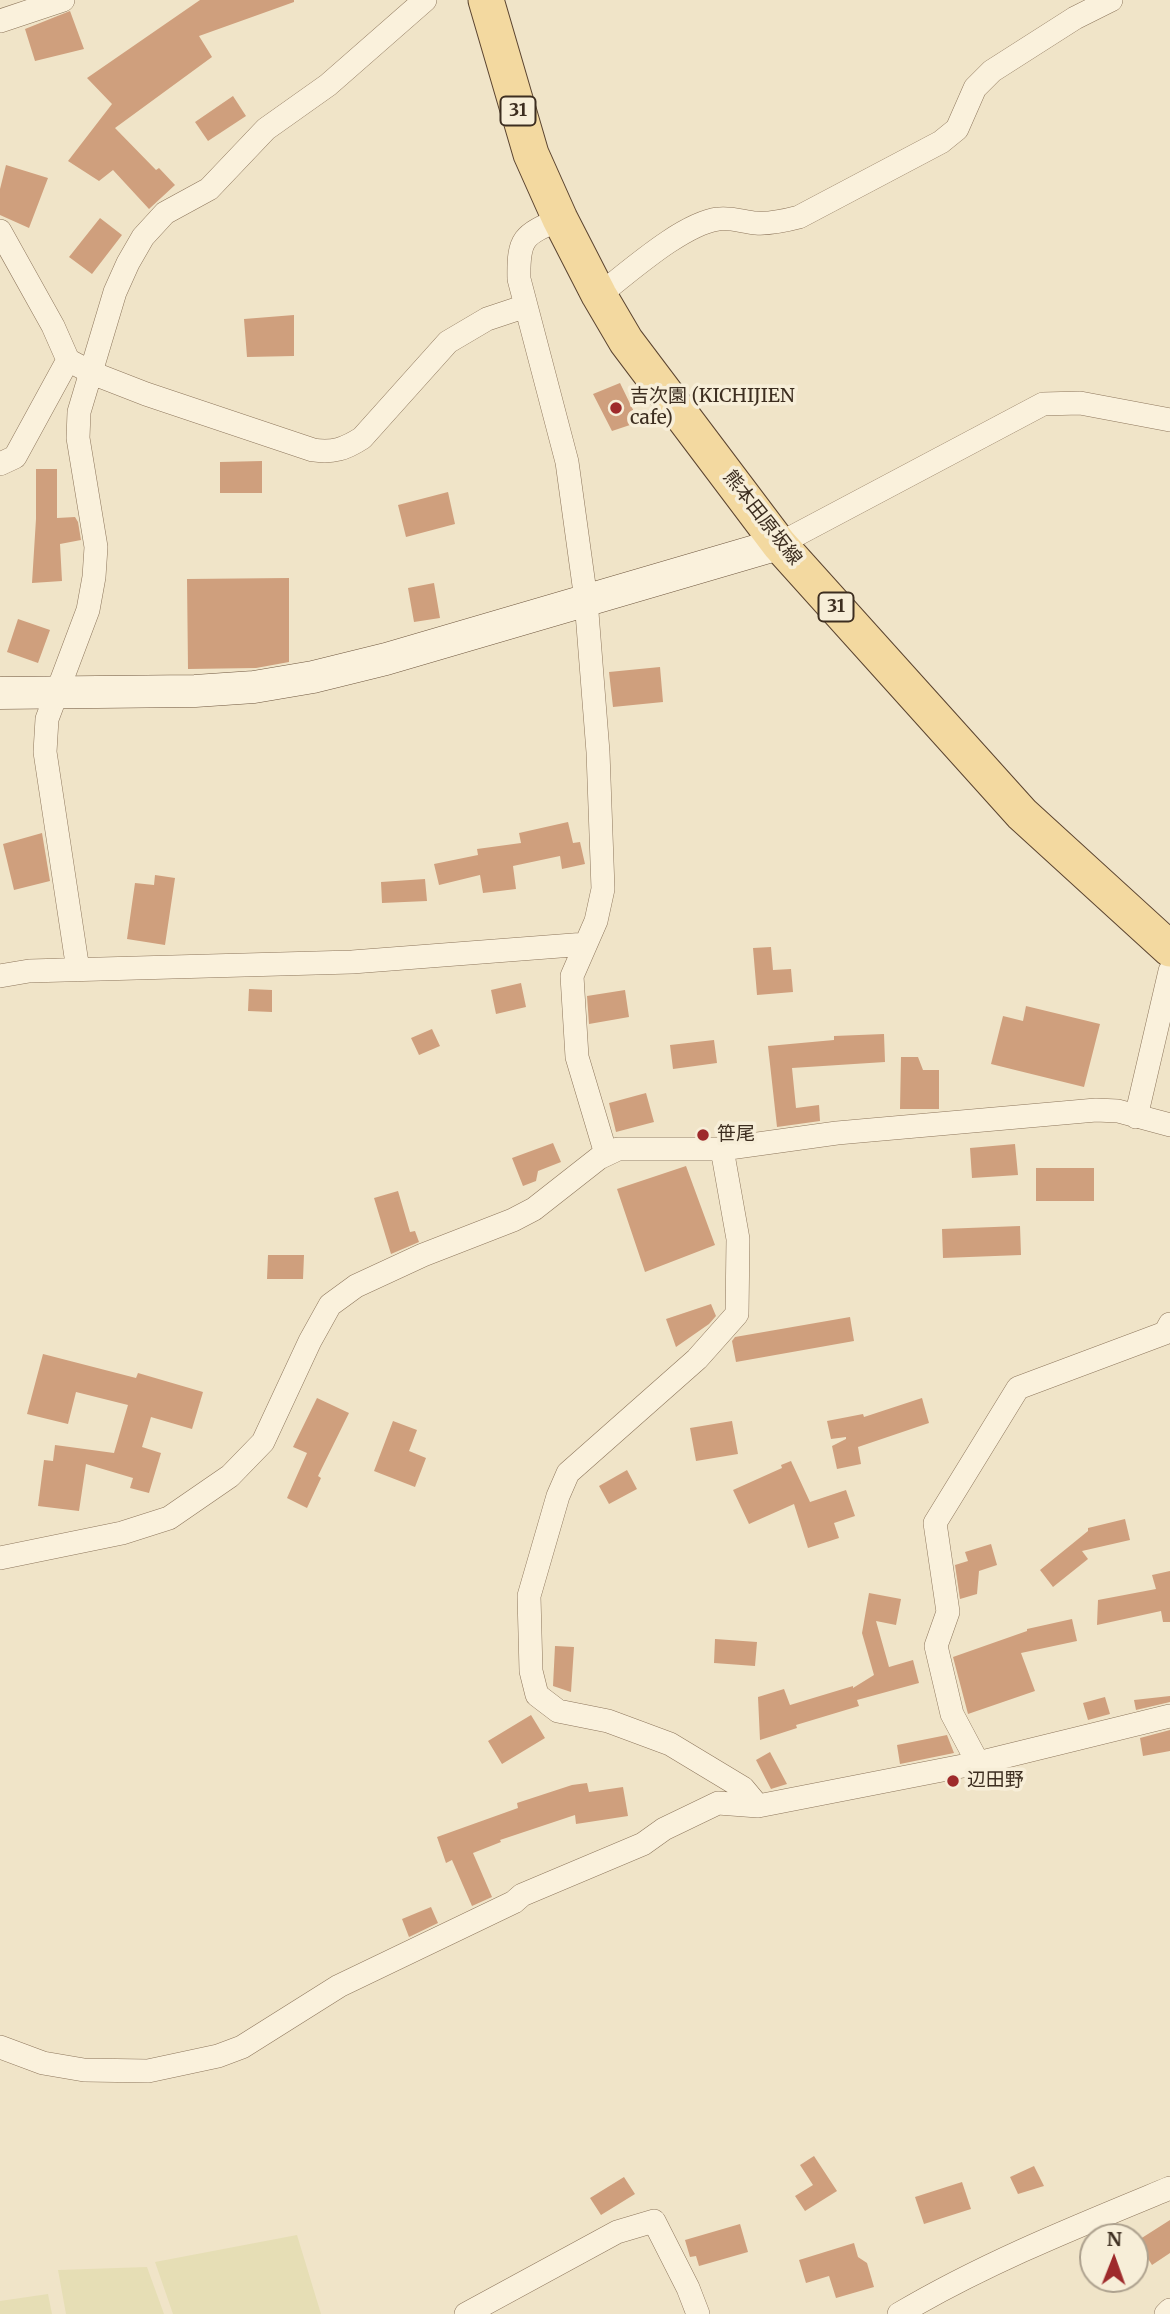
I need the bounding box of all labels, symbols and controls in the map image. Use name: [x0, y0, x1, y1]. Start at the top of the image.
road number: 31: [500, 96, 536, 126]
place label: 吉次園 (KICHIJIEN cafe): [630, 386, 795, 430]
marker: 吉次園 (KICHIJIEN cafe): [608, 400, 624, 416]
street label: 熊本田原坂線: [718, 466, 806, 570]
road number: 31: [818, 592, 854, 622]
place label: 笹尾: [717, 1124, 755, 1146]
marker: 笹尾: [695, 1127, 711, 1143]
place label: 辺田野: [967, 1770, 1024, 1792]
marker: 辺田野: [945, 1773, 961, 1789]
north arrow: [1079, 2223, 1149, 2293]
text: N: [1107, 2227, 1122, 2251]

